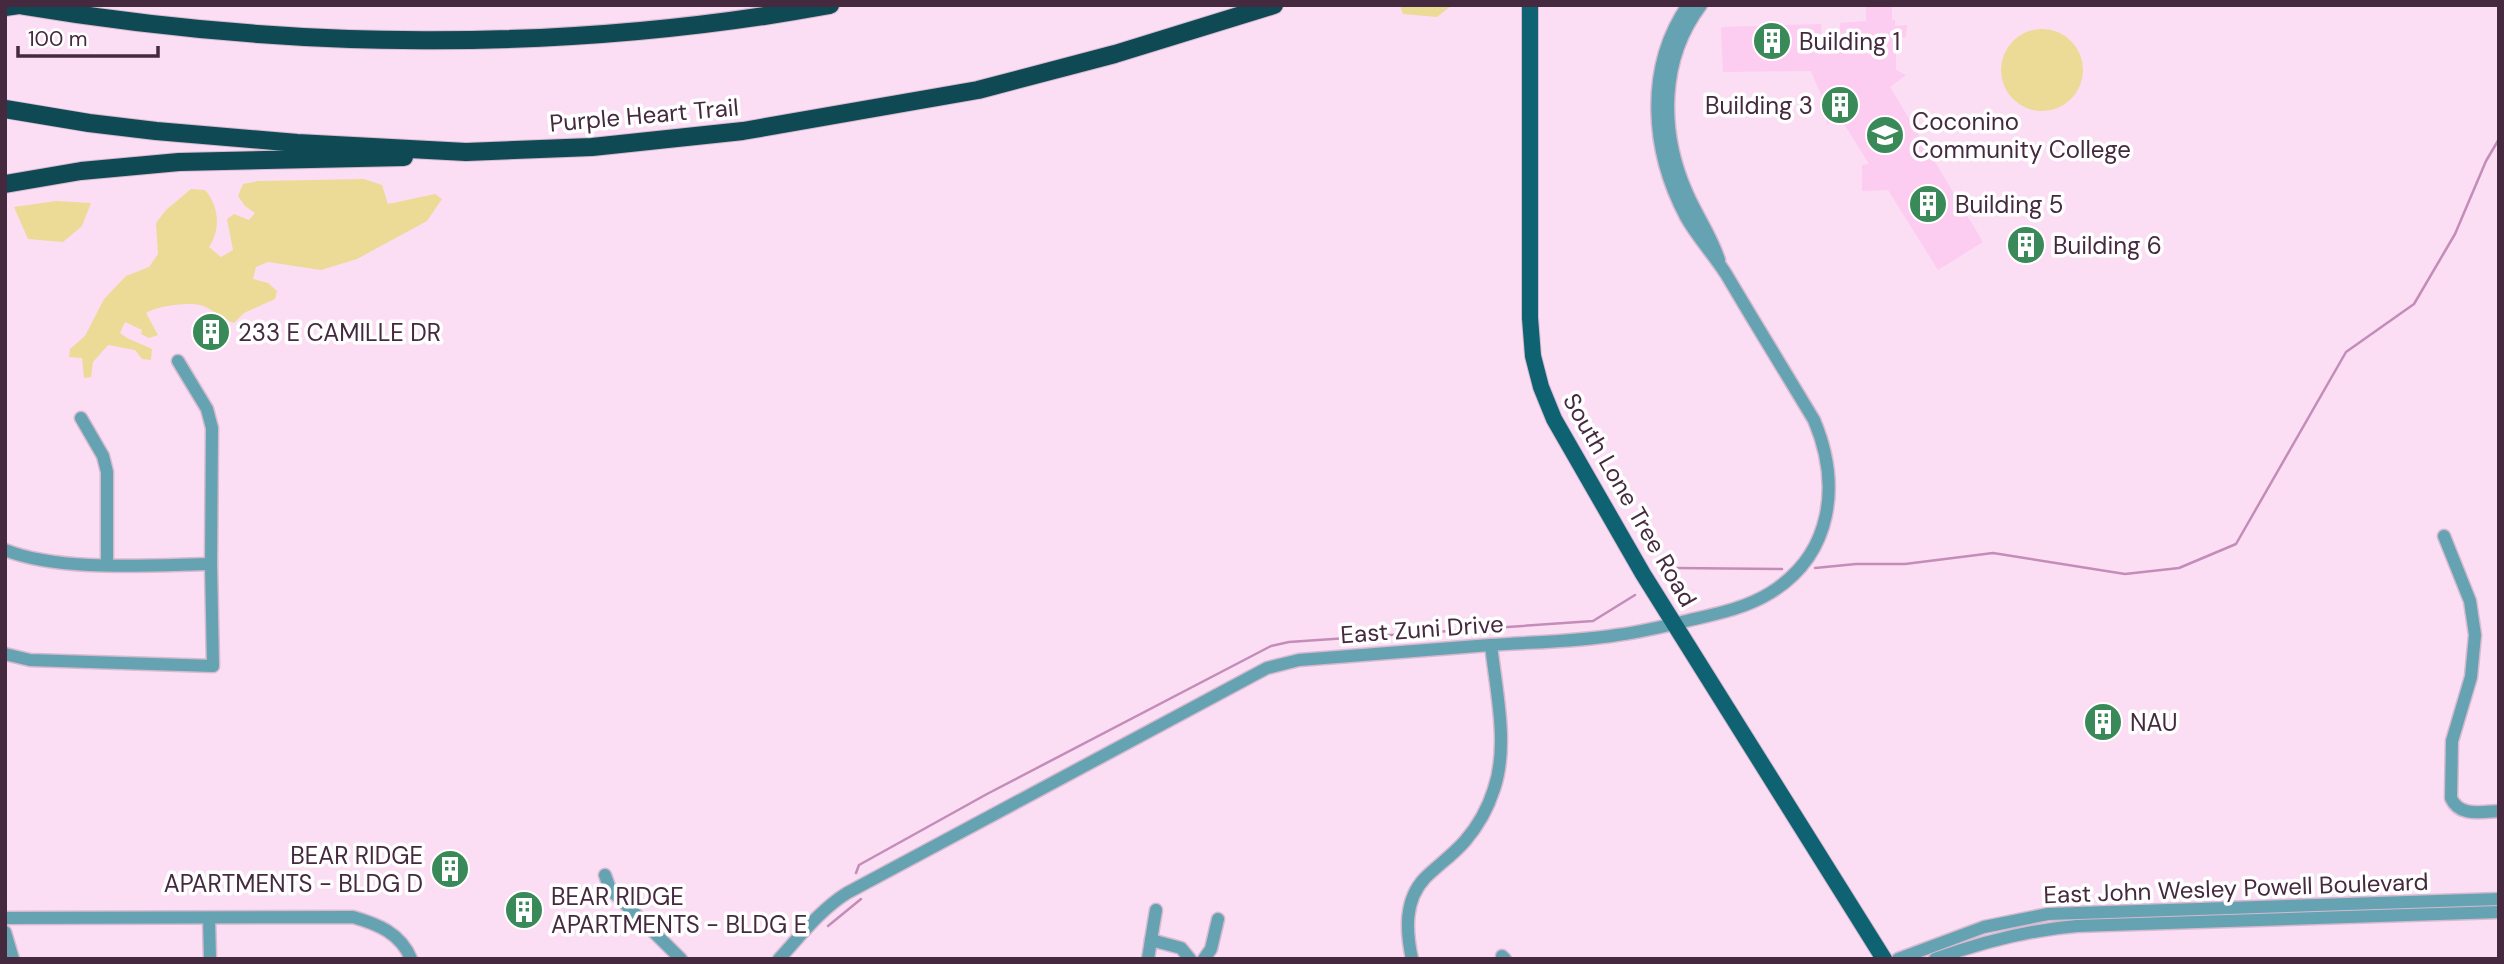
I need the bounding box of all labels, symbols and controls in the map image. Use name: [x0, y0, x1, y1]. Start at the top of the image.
scale bar: [18, 14, 158, 58]
building icon: Building 1: [1751, 20, 1793, 62]
text: 100 m: [28, 25, 88, 53]
place label: Building 1: [1799, 26, 1900, 57]
building icon: Building 3: [1819, 84, 1861, 126]
place label: Building 3: [1705, 90, 1813, 121]
street label: Purple Heart Trail: [548, 91, 740, 139]
place label: Coconino Community College: [1912, 106, 2131, 165]
school or university icon: Coconino Community College: [1864, 114, 1906, 156]
building icon: Building 5: [1907, 183, 1949, 225]
place label: Building 5: [1955, 189, 2063, 220]
building icon: Building 6: [2005, 224, 2047, 266]
place label: Building 6: [2053, 230, 2162, 261]
building icon: 233 E CAMILLE DR: [190, 311, 232, 353]
place label: 233 E CAMILLE DR: [238, 317, 441, 348]
street label: South Lone Tree Road: [1556, 388, 1704, 612]
street label: East Zuni Drive: [1339, 608, 1505, 650]
building icon: NAU: [2082, 701, 2124, 743]
place label: NAU: [2130, 707, 2178, 738]
place label: BEAR RIDGE APARTMENTS - BLDG D: [164, 840, 423, 899]
building icon: BEAR RIDGE APARTMENTS - BLDG D: [429, 848, 471, 890]
street label: East John Wesley Powell Boulevard: [2043, 866, 2429, 910]
place label: BEAR RIDGE APARTMENTS - BLDG E: [551, 881, 807, 940]
building icon: BEAR RIDGE APARTMENTS - BLDG E: [503, 889, 545, 931]

